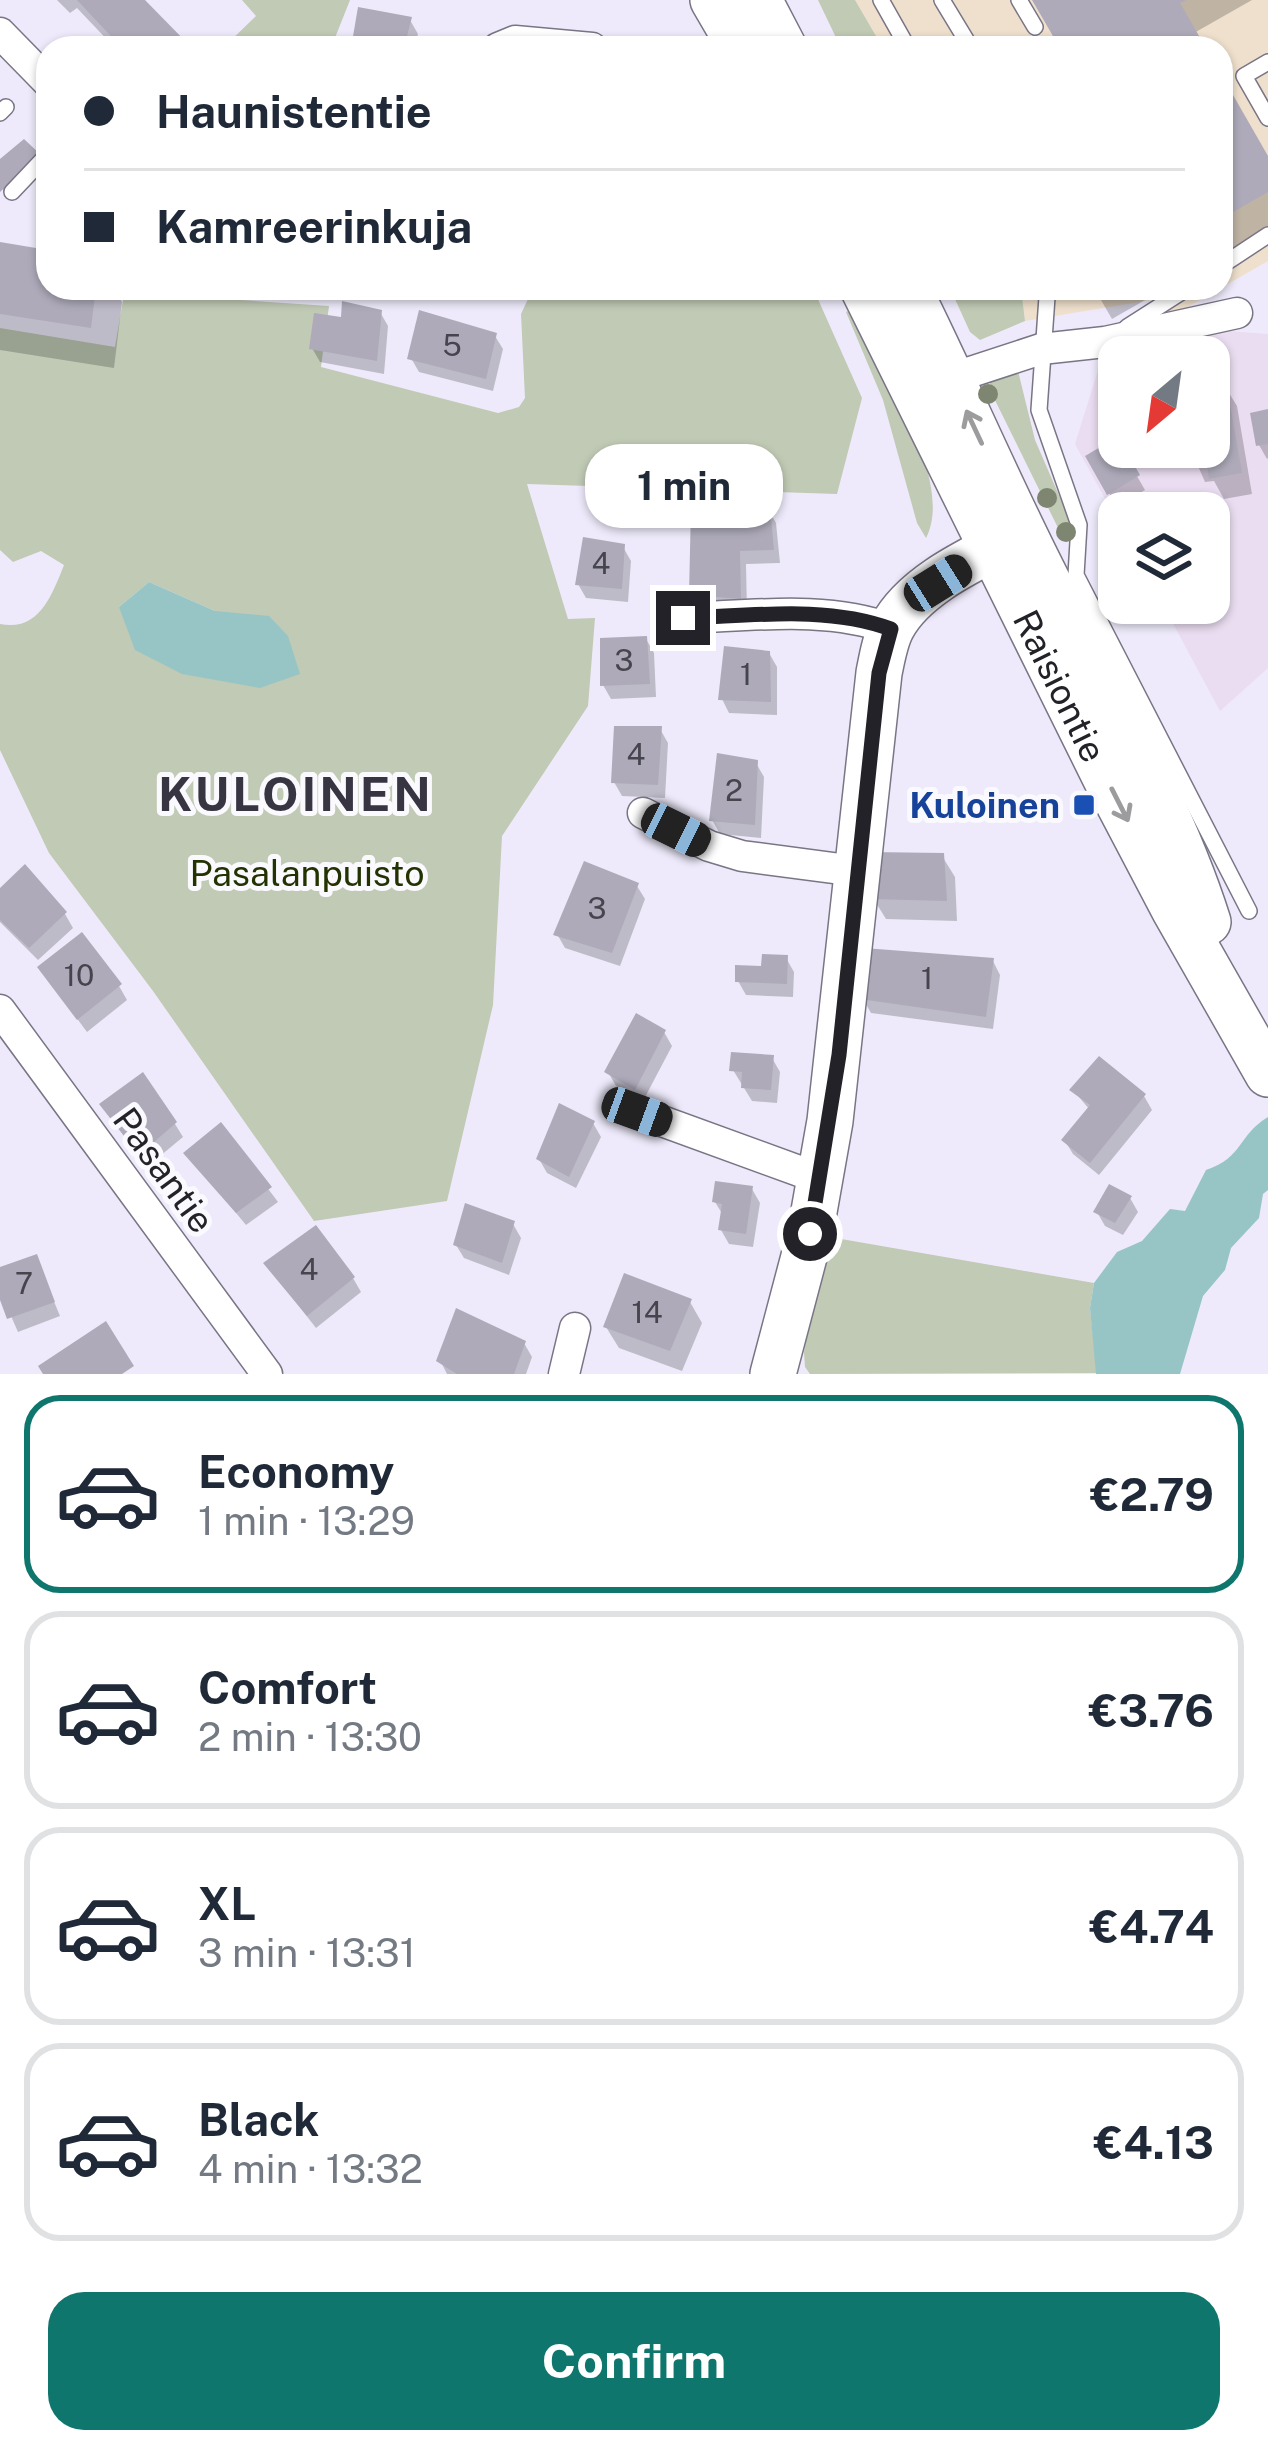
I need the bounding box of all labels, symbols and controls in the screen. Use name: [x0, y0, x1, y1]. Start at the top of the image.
text: Haunistentie: [156, 85, 432, 138]
text: Kamreerinkuja: [156, 200, 472, 253]
house number: 5: [442, 327, 462, 363]
north arrow: [1098, 336, 1230, 468]
map controls: [1098, 336, 1230, 624]
one-way arrow: [962, 410, 984, 446]
callout: 1 min: [584, 444, 782, 528]
text: 1 min: [637, 463, 731, 509]
button: layers: [1098, 492, 1230, 624]
house number: 4: [592, 545, 610, 581]
car: [898, 549, 978, 617]
route end: [656, 591, 710, 645]
street label: Raisiontie: [1005, 603, 1115, 769]
house number: 3: [615, 642, 633, 678]
house number: 1: [740, 656, 752, 692]
house number: 4: [627, 736, 645, 772]
district label: KULOINEN: [158, 765, 434, 822]
house number: 2: [725, 772, 743, 808]
place label: Kuloinen: [909, 784, 1060, 826]
one-way arrow: [1109, 786, 1132, 822]
marker: Kuloinen: [1071, 792, 1097, 818]
car: [636, 798, 716, 862]
park label: Pasalanpuisto: [190, 852, 425, 894]
house number: 3: [588, 890, 606, 926]
house number: 10: [64, 957, 94, 993]
house number: 1: [921, 960, 933, 996]
car: [597, 1083, 677, 1141]
street label: Pasantie: [105, 1099, 223, 1241]
route start: [783, 1207, 837, 1261]
house number: 4: [300, 1251, 318, 1287]
house number: 7: [15, 1265, 33, 1301]
house number: 14: [631, 1294, 663, 1330]
icon: car: [54, 1440, 162, 1548]
text: Economy: [198, 1445, 394, 1498]
text: €2.79: [1090, 1468, 1214, 1521]
text: 1 min · 13:29: [198, 1498, 415, 1544]
icon: car: [54, 1656, 162, 1764]
text: Comfort: [198, 1661, 377, 1714]
text: €3.76: [1089, 1684, 1214, 1737]
text: 2 min · 13:30: [198, 1714, 422, 1760]
icon: car: [54, 1872, 162, 1980]
text: XL: [198, 1877, 256, 1930]
text: €4.74: [1090, 1900, 1214, 1953]
text: 3 min · 13:31: [198, 1930, 416, 1976]
icon: car: [54, 2088, 162, 2196]
text: Black: [198, 2093, 319, 2146]
text: €4.13: [1094, 2116, 1214, 2169]
text: 4 min · 13:32: [198, 2146, 423, 2192]
button: Confirm: [48, 2292, 1220, 2430]

